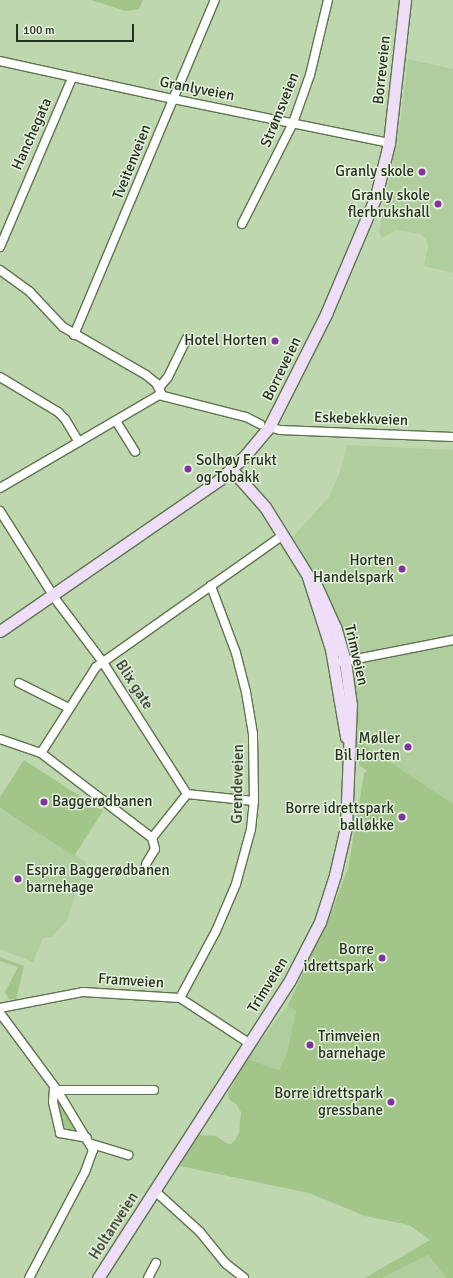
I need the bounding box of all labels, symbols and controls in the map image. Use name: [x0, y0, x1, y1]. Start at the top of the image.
scale bar: [18, 16, 136, 42]
text: 100 m: [23, 23, 55, 38]
street label: Borreveien: [369, 35, 395, 105]
street label: Strømsveien: [257, 70, 303, 150]
street label: Granlyveien: [158, 73, 236, 105]
street label: Hanchegata: [8, 95, 56, 173]
street label: Tveitenveien: [109, 122, 155, 202]
place label: Granly skole: [335, 163, 414, 181]
marker: Granly skole: [417, 167, 427, 177]
place label: Granly skole flerbrukshall: [348, 186, 430, 221]
marker: Granly skole flerbrukshall: [433, 199, 443, 209]
place label: Hotel Horten: [184, 332, 267, 350]
street label: Borreveien: [259, 334, 305, 404]
marker: Hotel Horten: [270, 336, 280, 346]
street label: Eskebekkveien: [314, 408, 408, 430]
place label: Solhøy Frukt og Tobakk: [196, 451, 277, 486]
marker: Solhøy Frukt og Tobakk: [183, 464, 193, 474]
place label: Horten Handelspark: [313, 551, 394, 586]
marker: Horten Handelspark: [397, 564, 407, 574]
street label: Trimveien: [340, 623, 372, 687]
street label: Blix gate: [111, 657, 157, 713]
place label: Møller Bil Horten: [335, 729, 400, 764]
marker: Møller Bil Horten: [403, 742, 413, 752]
street label: Grendeveien: [228, 744, 248, 824]
place label: Baggerødbanen: [52, 793, 152, 811]
marker: Baggerødbanen: [39, 797, 49, 807]
place label: Borre idrettspark balløkke: [285, 799, 394, 834]
marker: Borre idrettspark balløkke: [397, 812, 407, 822]
place label: Espira Baggerødbanen barnehage: [26, 861, 170, 896]
marker: Espira Baggerødbanen barnehage: [13, 874, 23, 884]
place label: Borre idrettspark: [304, 940, 374, 975]
marker: Borre idrettspark: [377, 953, 387, 963]
street label: Trimveien: [244, 954, 292, 1016]
street label: Framveien: [97, 970, 165, 992]
place label: Trimveien barnehage: [318, 1027, 386, 1062]
marker: Trimveien barnehage: [305, 1040, 315, 1050]
place label: Borre idrettspark gressbane: [274, 1084, 383, 1119]
marker: Borre idrettspark gressbane: [386, 1097, 396, 1107]
street label: Holtanveien: [86, 1189, 142, 1263]

